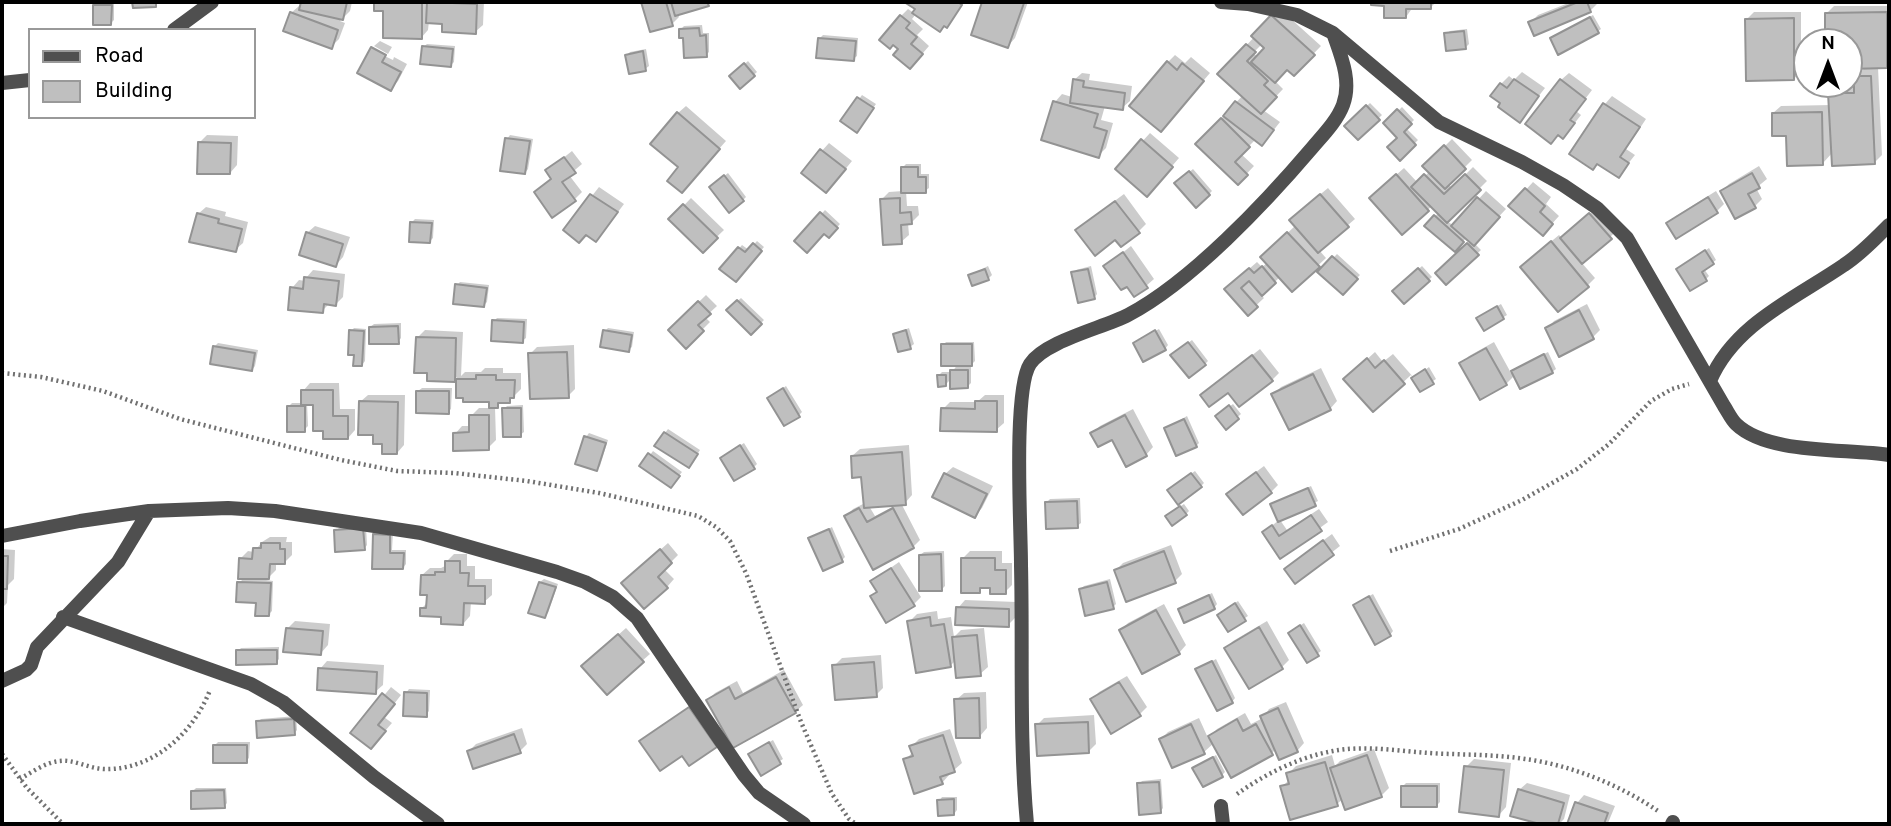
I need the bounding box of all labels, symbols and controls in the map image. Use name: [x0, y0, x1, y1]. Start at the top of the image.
legend: [28, 28, 256, 119]
north arrow: [1793, 28, 1863, 98]
text: N: [1821, 32, 1835, 56]
text: Road: [95, 43, 144, 70]
text: Building: [95, 78, 173, 105]

